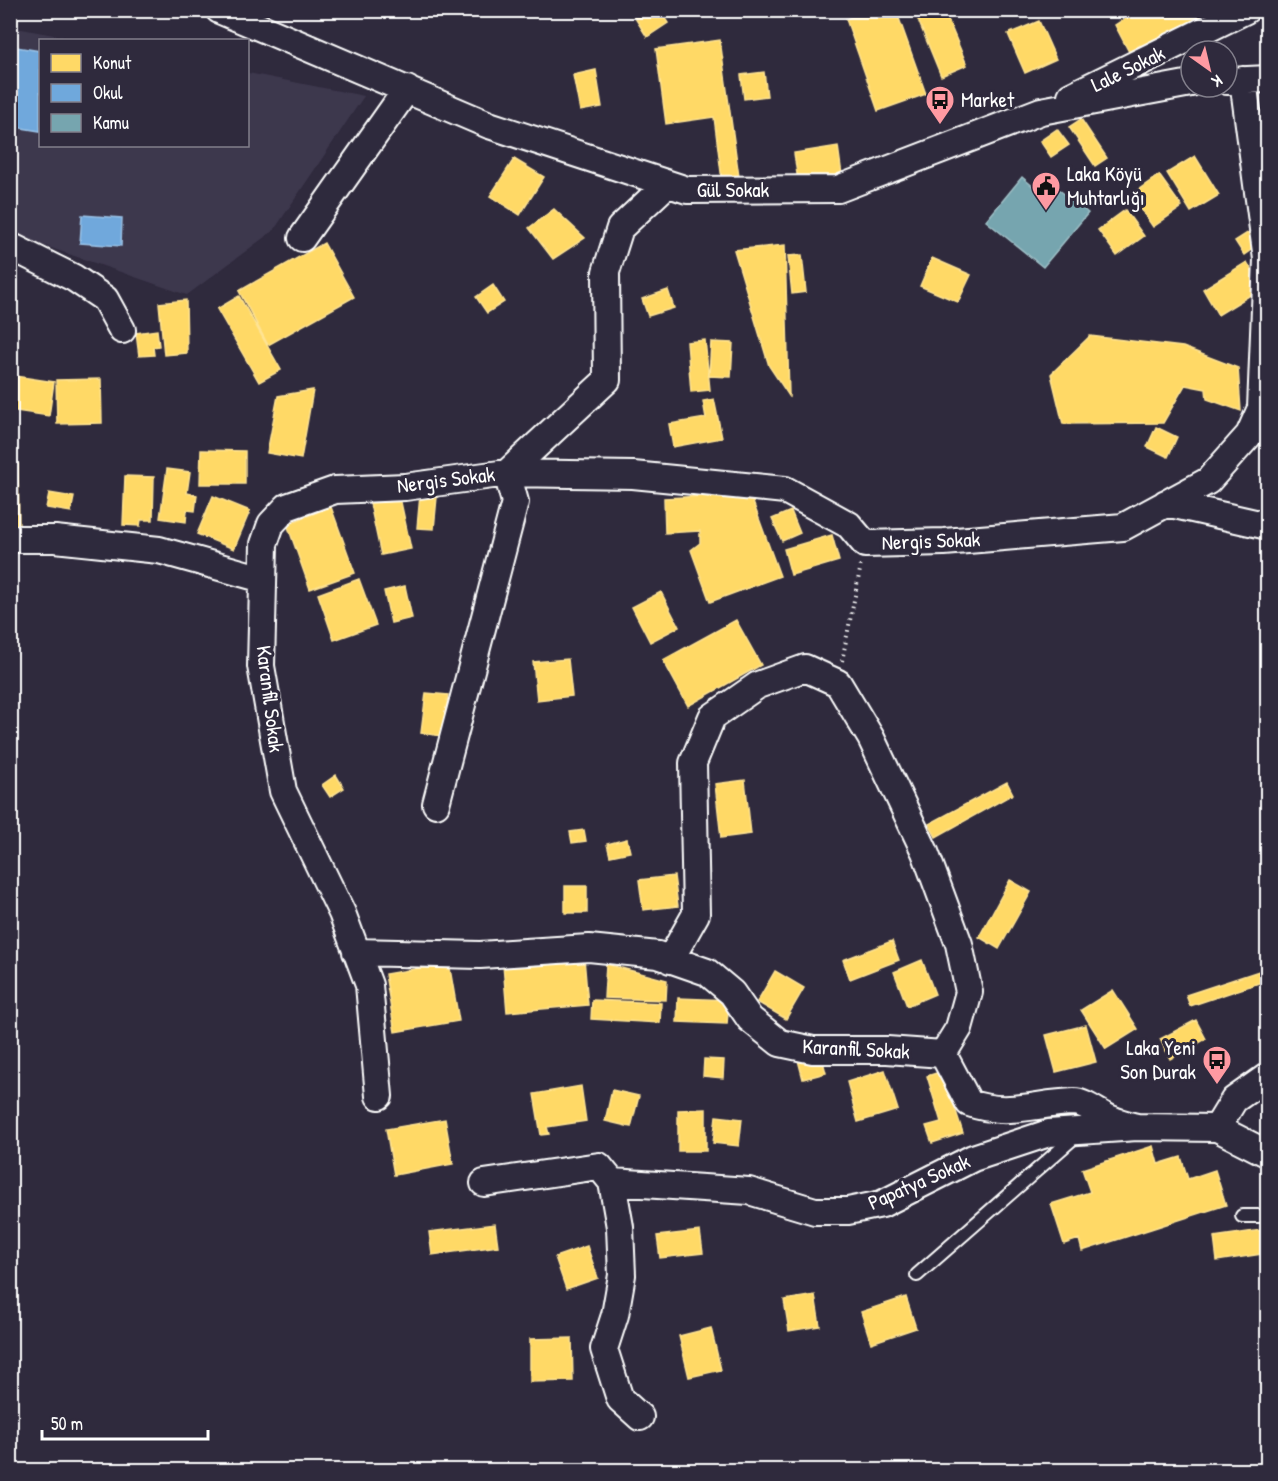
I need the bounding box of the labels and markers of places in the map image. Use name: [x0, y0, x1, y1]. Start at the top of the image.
bus stop icon: Market: [924, 84, 956, 126]
place label: Market: [961, 85, 1015, 114]
place label: Laka Köyü Muhtarlığı: [1067, 159, 1145, 212]
public building icon: Laka Köyü Muhtarlığı: [1030, 170, 1062, 212]
place label: Laka Yeni Son Durak: [1120, 1033, 1196, 1086]
bus stop icon: Laka Yeni Son Durak: [1201, 1044, 1233, 1086]

